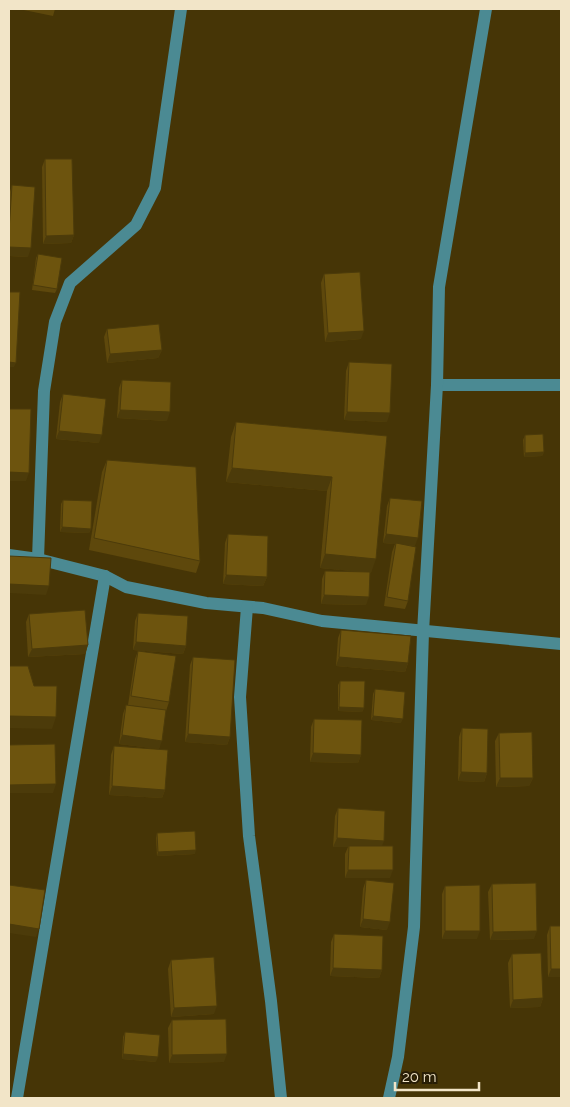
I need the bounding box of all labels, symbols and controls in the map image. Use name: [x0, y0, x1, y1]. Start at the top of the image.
scale bar: [395, 1060, 479, 1092]
text: 20 m: [402, 1068, 437, 1086]

